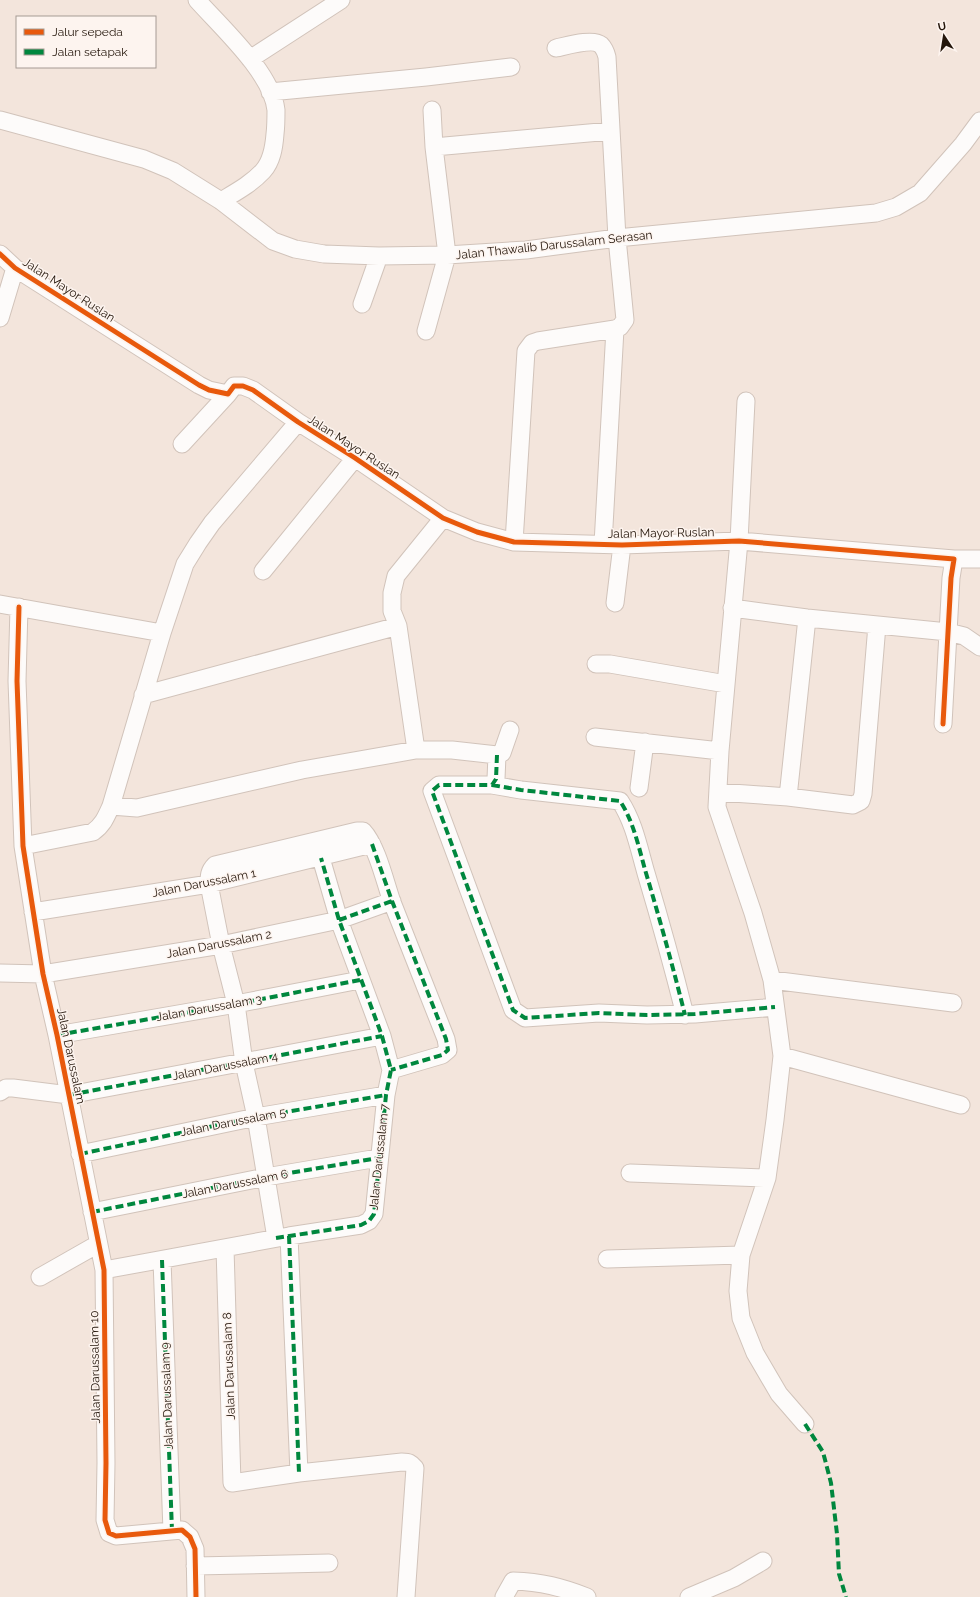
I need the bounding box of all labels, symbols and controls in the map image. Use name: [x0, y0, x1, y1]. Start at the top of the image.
legend: [16, 16, 156, 68]
north arrow: [924, 16, 964, 56]
text: U: [937, 19, 947, 34]
text: Jalur sepeda: [52, 25, 123, 39]
text: Jalan setapak: [52, 45, 128, 59]
street label: Jalan Thawalib Darussalam Serasan: [455, 228, 653, 262]
street label: Jalan Mayor Ruslan: [20, 255, 118, 325]
street label: Jalan Mayor Ruslan: [305, 412, 403, 482]
street label: Jalan Mayor Ruslan: [608, 525, 715, 541]
street label: Jalan Darussalam 1: [151, 866, 257, 900]
street label: Jalan Darussalam 2: [165, 927, 273, 961]
street label: Jalan Darussalam 3: [155, 992, 263, 1024]
street label: Jalan Darussalam: [54, 1007, 88, 1105]
street label: Jalan Darussalam 4: [171, 1049, 279, 1083]
street label: Jalan Darussalam 7: [366, 1103, 392, 1211]
street label: Jalan Darussalam 5: [179, 1105, 287, 1139]
street label: Jalan Darussalam 6: [181, 1167, 289, 1201]
street label: Jalan Darussalam 10: [87, 1310, 103, 1424]
street label: Jalan Darussalam 8: [220, 1312, 238, 1420]
street label: Jalan Darussalam 9: [158, 1342, 176, 1450]

